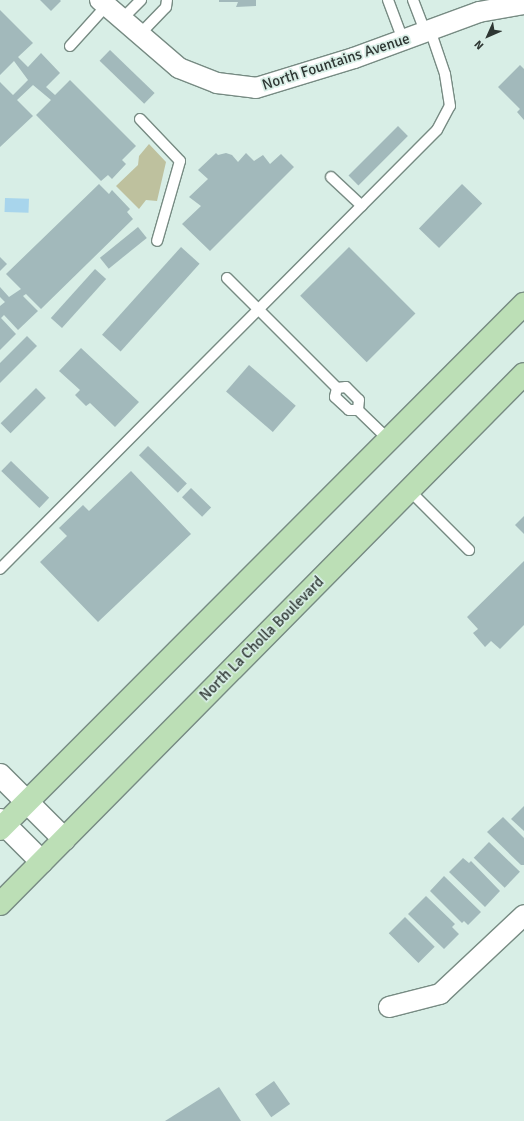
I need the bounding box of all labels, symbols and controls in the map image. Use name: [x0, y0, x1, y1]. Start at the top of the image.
north arrow: [468, 16, 508, 56]
street label: North Fountains Avenue: [260, 30, 412, 94]
text: N: [472, 38, 486, 52]
street label: North La Cholla Boulevard: [196, 573, 328, 705]

